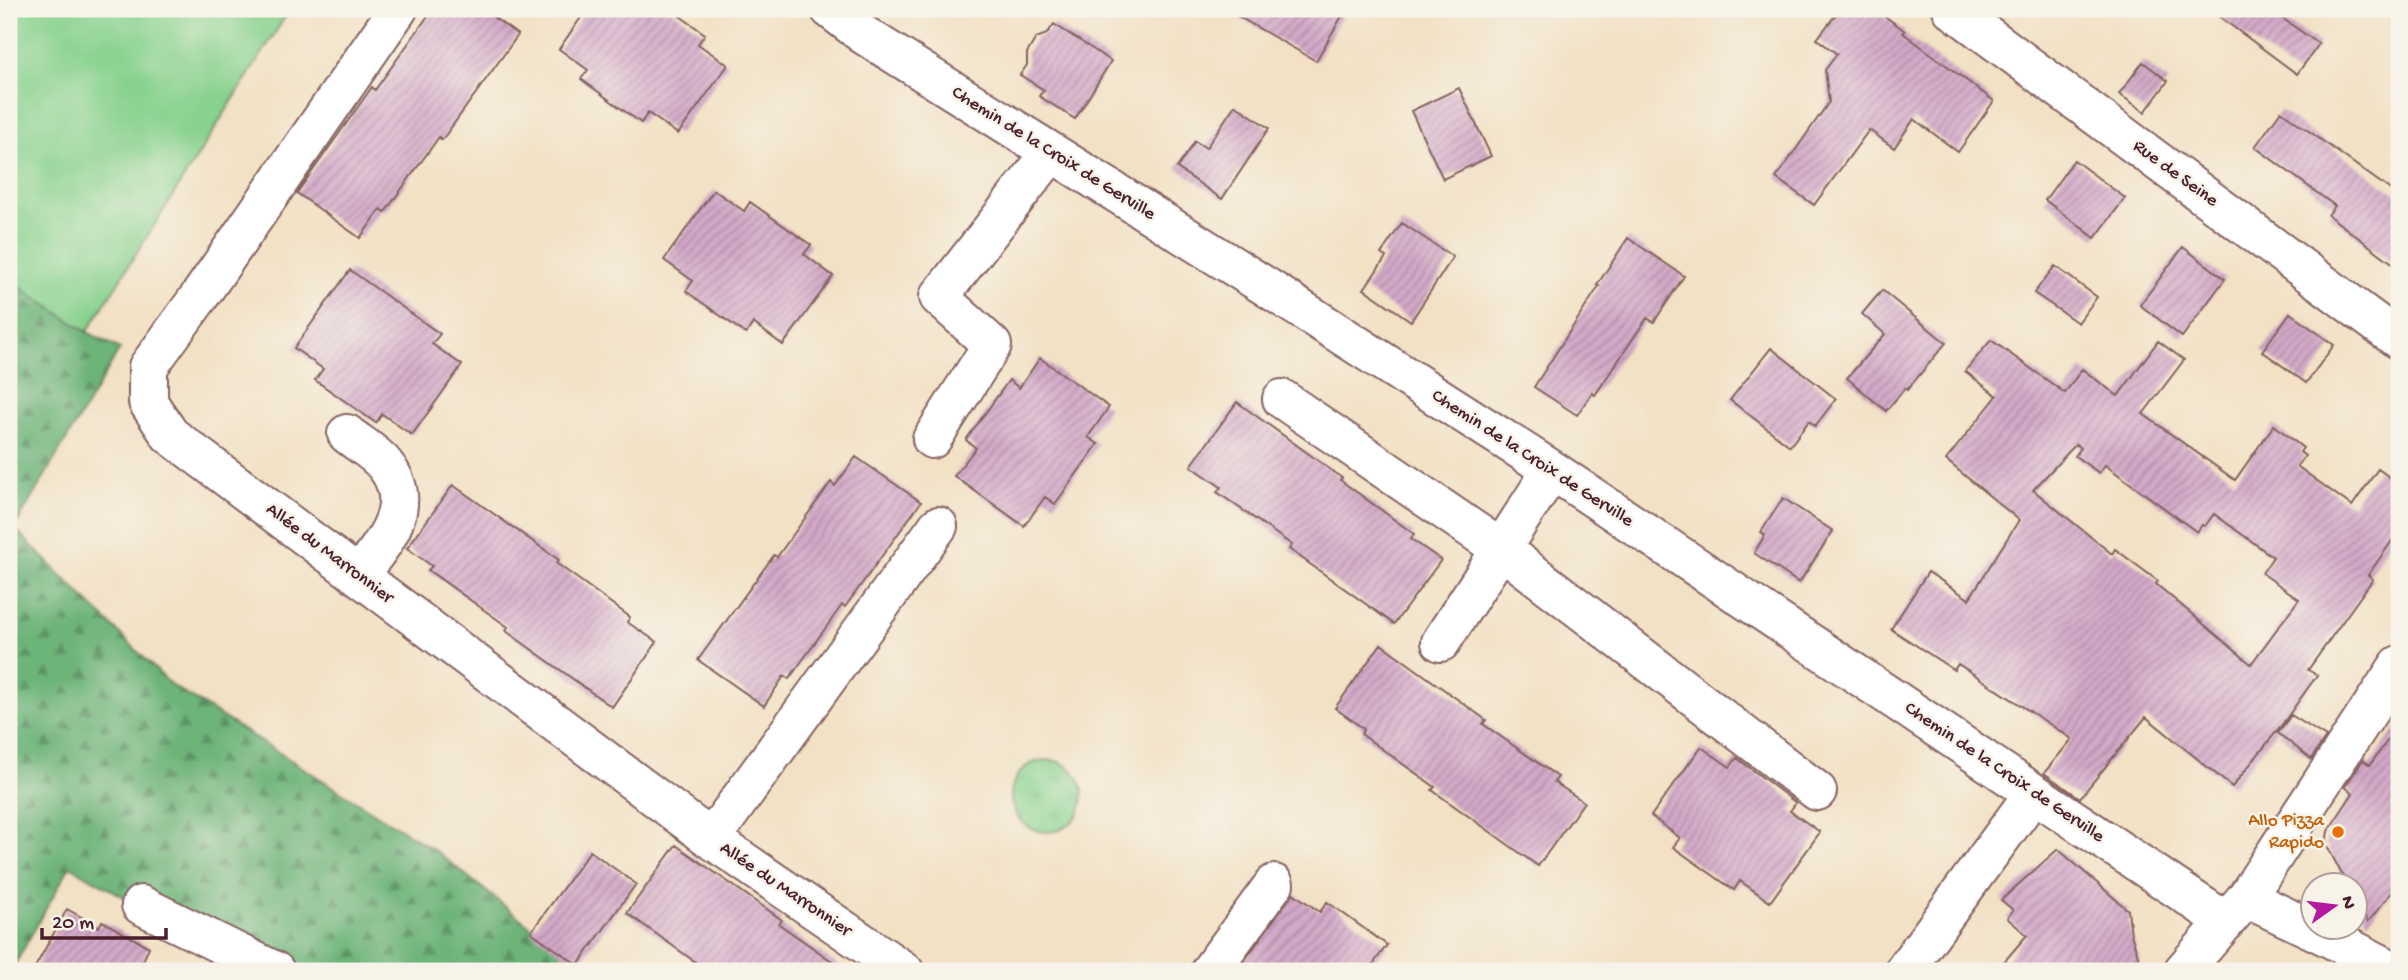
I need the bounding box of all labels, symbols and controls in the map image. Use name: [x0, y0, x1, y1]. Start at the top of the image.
street label: Chemin de la Croix de Gerville: [947, 82, 1159, 226]
street label: Rue de Seine: [2128, 135, 2222, 213]
street label: Chemin de la Croix de Gerville: [1427, 385, 1637, 533]
street label: Allée du Marronnier: [261, 498, 399, 611]
street label: Chemin de la Croix de Gerville: [1900, 697, 2109, 849]
place label: Allo Pizza Rapido: [2248, 810, 2325, 855]
marker: Allo Pizza Rapido: [2330, 824, 2346, 840]
street label: Allée du Marronnier: [715, 837, 857, 944]
north arrow: [2300, 872, 2370, 942]
text: N: [2334, 894, 2360, 912]
scale bar: [42, 896, 166, 940]
text: 20 m: [52, 912, 94, 937]

